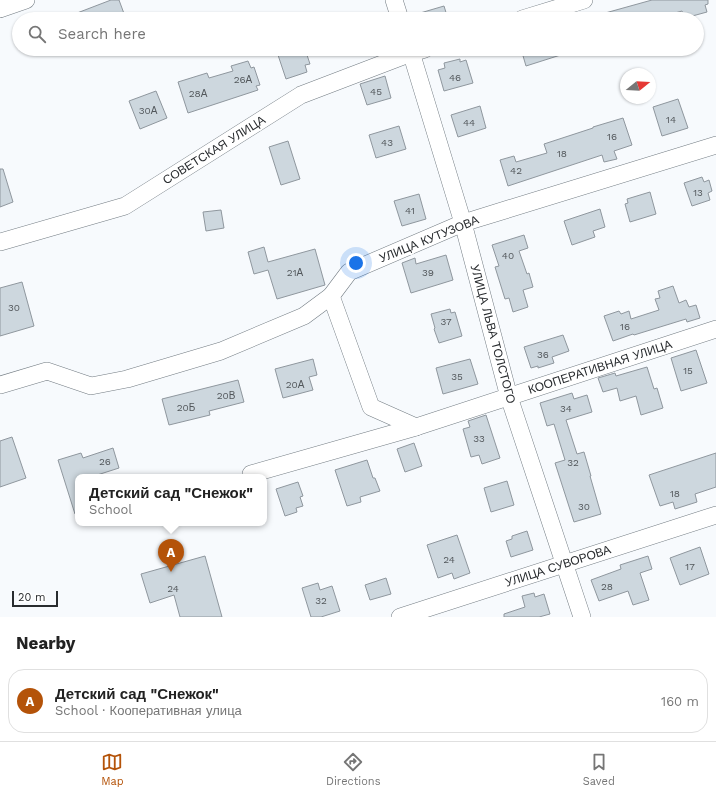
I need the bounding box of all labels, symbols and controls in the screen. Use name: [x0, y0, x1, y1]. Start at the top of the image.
search box: [12, 12, 704, 56]
icon: search: [26, 23, 48, 45]
text: Search here: [58, 25, 146, 43]
north arrow: [620, 68, 656, 104]
house number: 46: [449, 72, 461, 83]
house number: 26А: [234, 74, 253, 85]
house number: 45: [370, 86, 382, 97]
house number: 28А: [189, 88, 208, 99]
house number: 30А: [139, 105, 158, 116]
street label: СОВЕТСКАЯ УЛИЦА: [160, 113, 268, 187]
house number: 14: [666, 114, 676, 125]
house number: 44: [463, 117, 475, 128]
house number: 16: [607, 131, 617, 142]
house number: 43: [381, 137, 393, 148]
house number: 18: [557, 148, 567, 159]
house number: 42: [510, 165, 522, 176]
house number: 13: [693, 187, 703, 198]
house number: 41: [405, 205, 415, 216]
street label: УЛИЦА КУТУЗОВА: [377, 213, 481, 265]
house number: 40: [502, 250, 514, 261]
your location: [346, 253, 366, 273]
street label: УЛИЦА ЛЬВА ТОЛСТОГО: [468, 263, 518, 405]
house number: 21А: [287, 267, 304, 278]
house number: 39: [422, 267, 434, 278]
house number: 30: [8, 302, 20, 313]
house number: 37: [440, 316, 452, 327]
house number: 16: [620, 321, 630, 332]
street label: КООПЕРАТИВНАЯ УЛИЦА: [526, 337, 674, 397]
house number: 36: [537, 349, 549, 360]
house number: 15: [683, 365, 693, 376]
house number: 35: [451, 371, 463, 382]
house number: 20А: [286, 379, 305, 390]
house number: 20В: [217, 390, 236, 401]
house number: 20Б: [177, 402, 196, 413]
house number: 34: [560, 403, 572, 414]
house number: 33: [473, 433, 485, 444]
house number: 26: [99, 456, 111, 467]
house number: 32: [567, 457, 579, 468]
popup: [75, 474, 267, 526]
text: Детский сад "Снежок": [89, 484, 253, 502]
house number: 18: [670, 488, 680, 499]
house number: 30: [578, 501, 590, 512]
text: School: [89, 502, 132, 517]
pin: A: [158, 539, 184, 572]
street label: УЛИЦА СУВОРОВА: [503, 542, 613, 590]
house number: 24: [443, 554, 455, 565]
house number: 17: [685, 561, 695, 572]
house number: 28: [601, 581, 613, 592]
house number: 24: [167, 583, 179, 594]
scale bar: [12, 589, 58, 608]
text: 20 m: [18, 591, 46, 604]
house number: 32: [315, 595, 327, 606]
text: Nearby: [16, 633, 75, 653]
text: Детский сад "Снежок": [55, 685, 219, 703]
text: A: [26, 694, 34, 709]
text: 160 m: [661, 694, 699, 709]
text: School · Кооперативная улица: [55, 703, 242, 718]
tab: Map: [101, 751, 124, 788]
tab: Directions: [326, 751, 380, 788]
tab: Saved: [583, 751, 615, 788]

